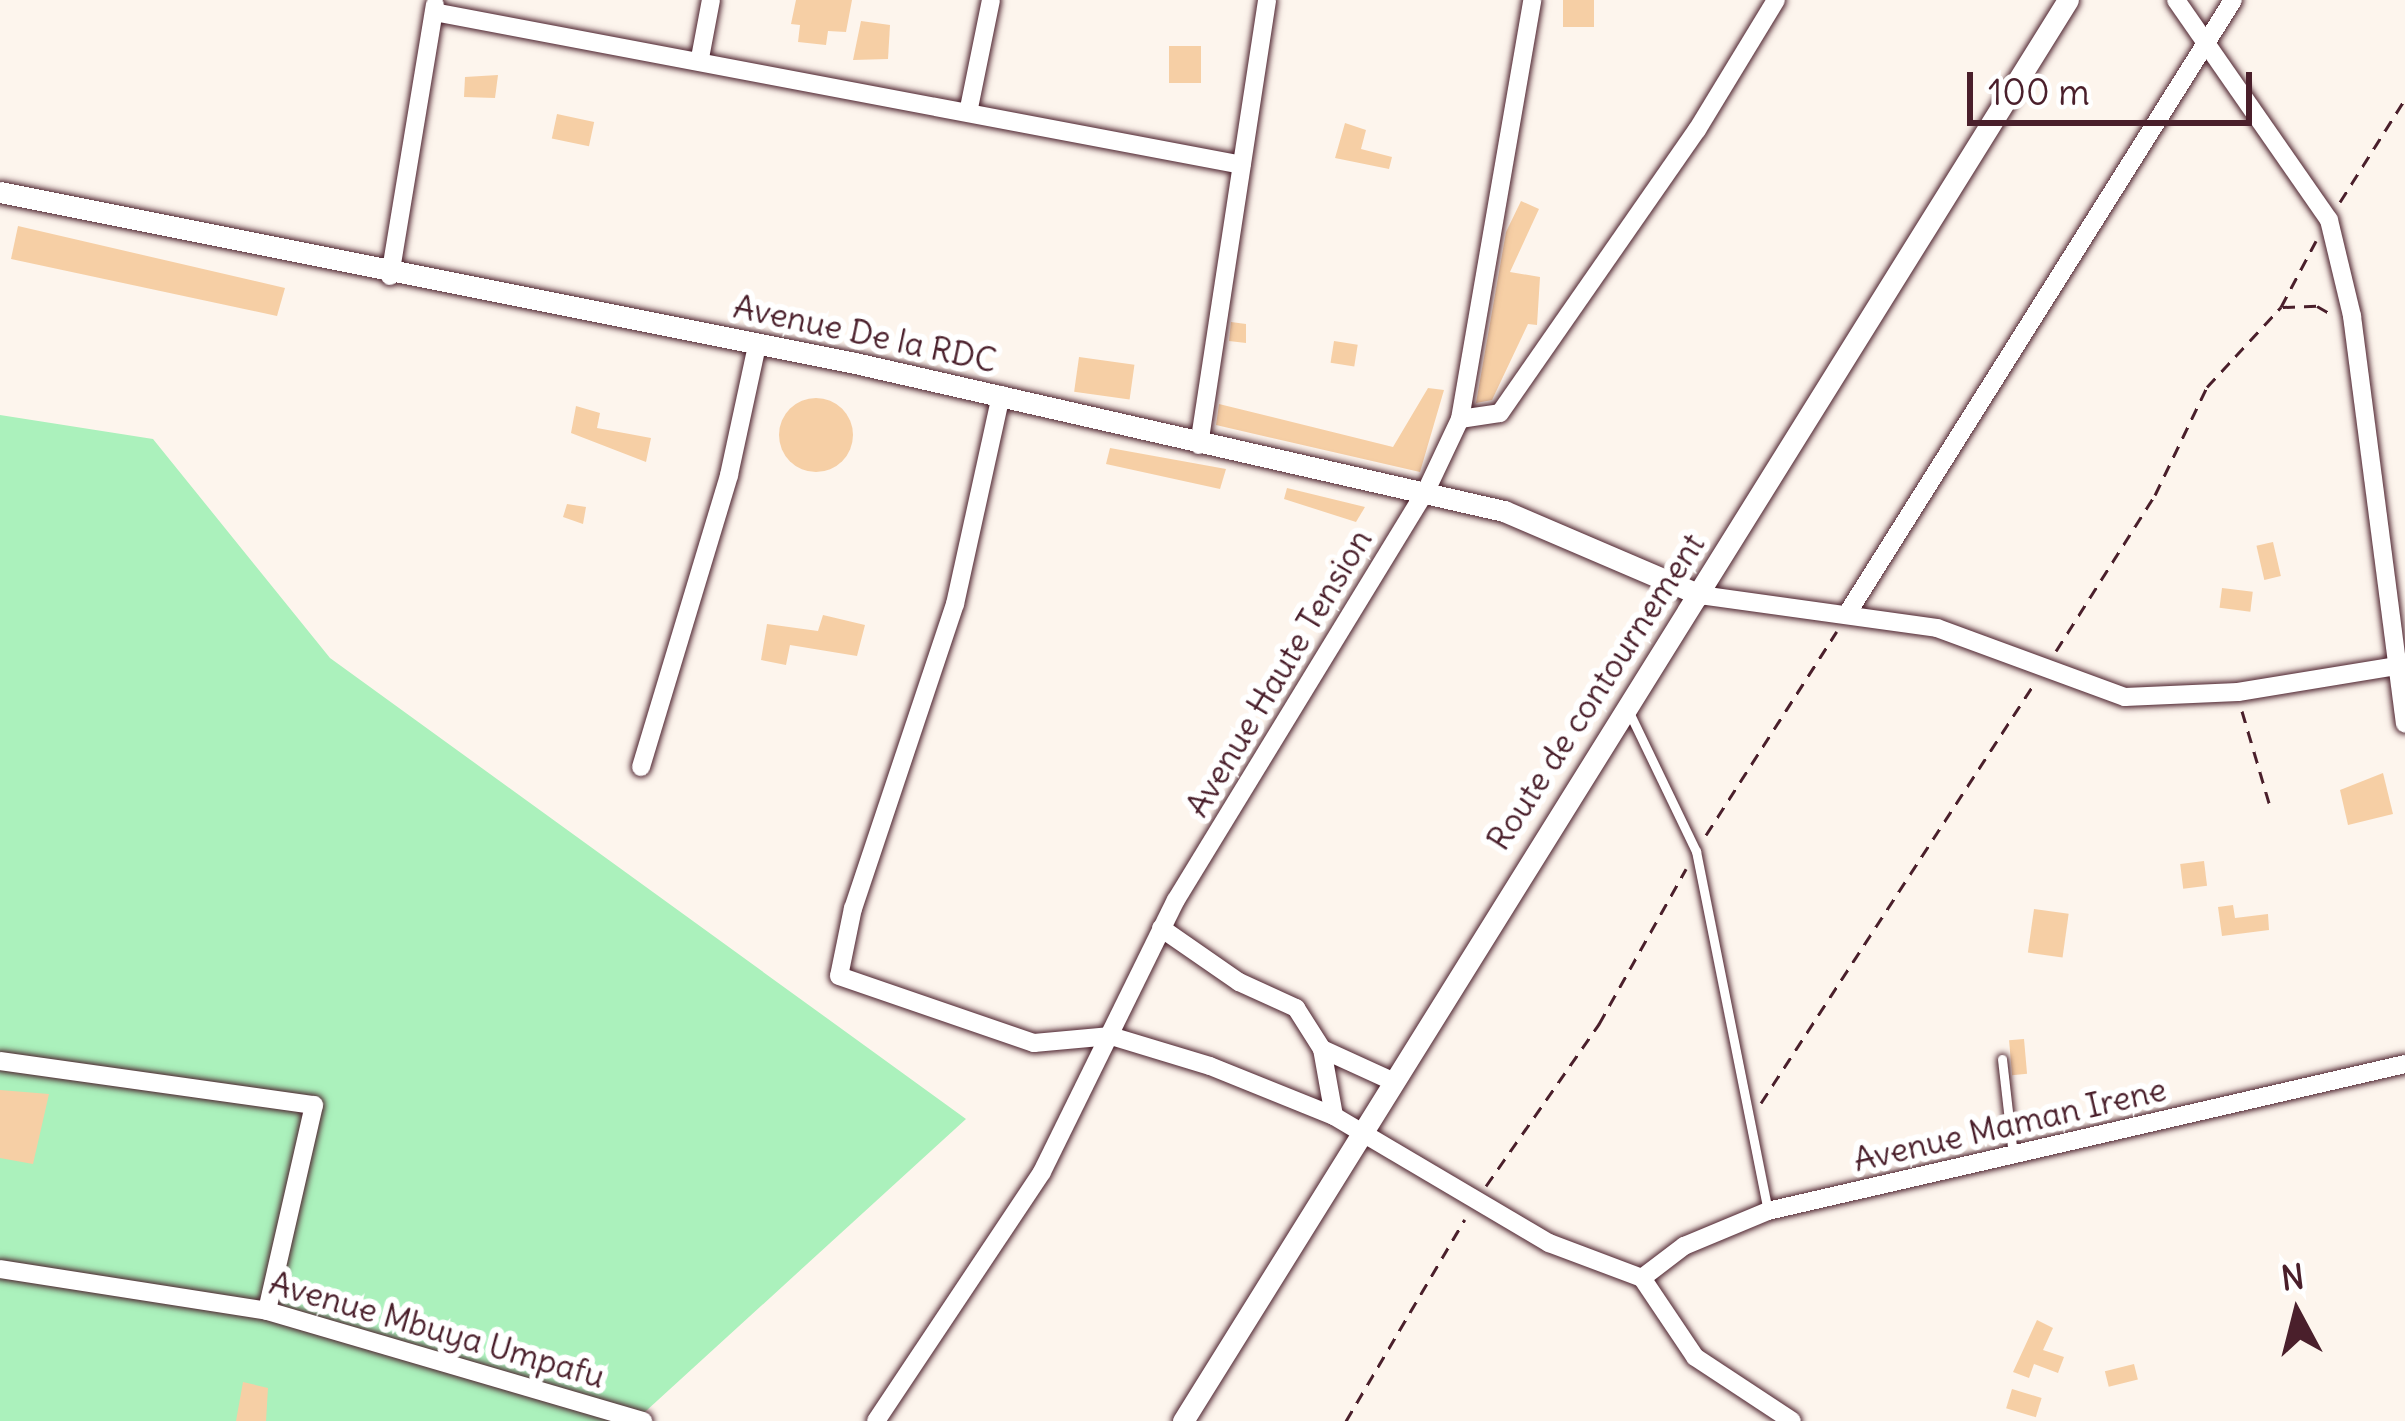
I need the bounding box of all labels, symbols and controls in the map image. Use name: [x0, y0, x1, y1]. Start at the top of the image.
scale bar: [1973, 48, 2258, 122]
text: 100 m: [1988, 70, 2090, 115]
street label: Avenue De la RDC: [730, 287, 1000, 381]
street label: Avenue Haute Tension: [1177, 522, 1381, 824]
street label: Route de contournement: [1479, 526, 1713, 858]
street label: Avenue Maman Irene: [1850, 1070, 2170, 1180]
north arrow: [2237, 1253, 2357, 1373]
text: N: [2279, 1255, 2306, 1300]
street label: Avenue Mbuya Umpafu: [265, 1263, 609, 1397]

